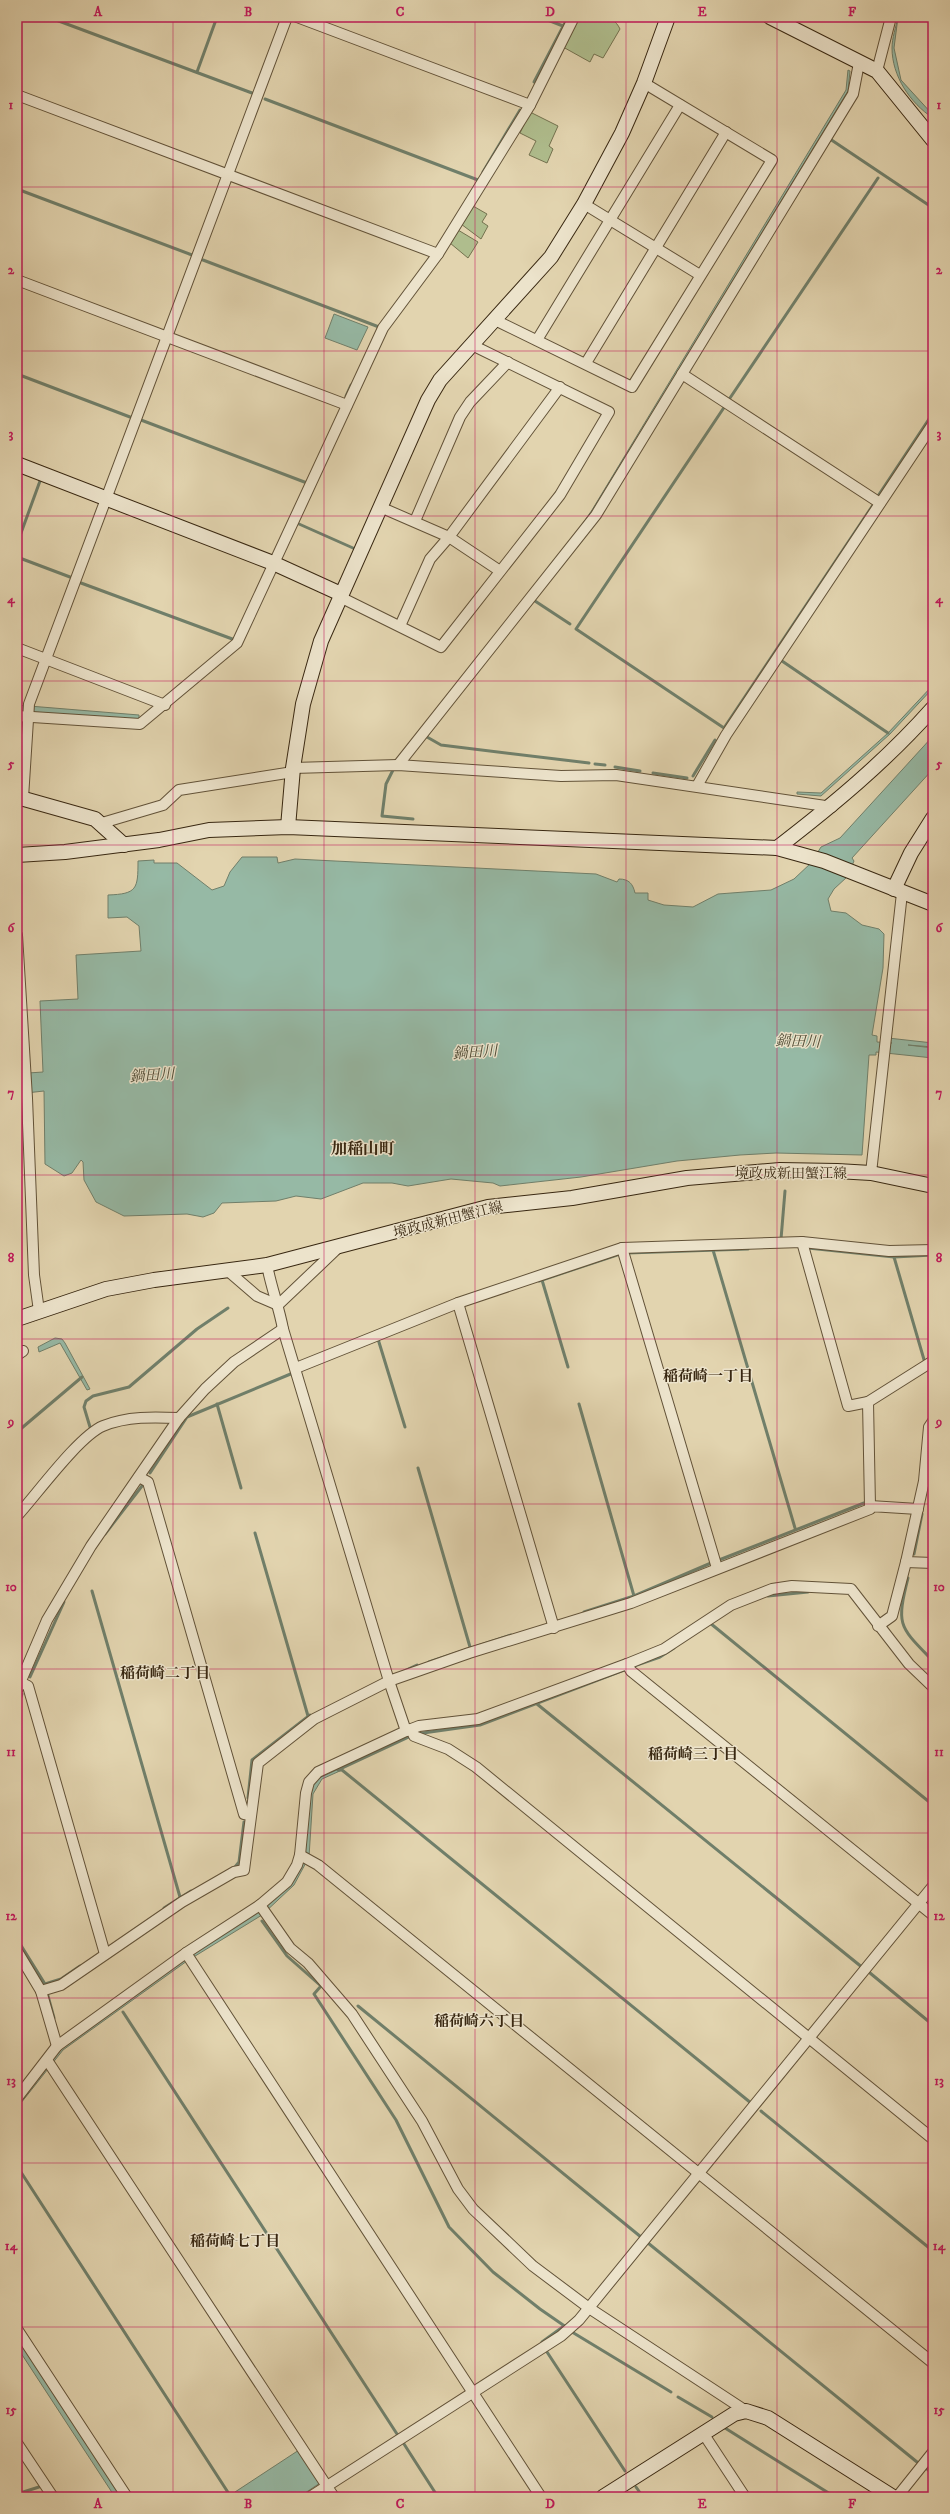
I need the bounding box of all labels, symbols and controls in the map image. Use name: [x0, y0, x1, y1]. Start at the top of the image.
text: A: [93, 4, 103, 20]
text: B: [244, 4, 252, 20]
text: C: [396, 4, 405, 20]
text: D: [545, 4, 555, 20]
text: E: [697, 4, 707, 20]
text: F: [848, 4, 857, 20]
text: 1: [9, 97, 14, 113]
text: 1: [937, 97, 942, 113]
text: 2: [8, 262, 15, 278]
text: 2: [936, 262, 943, 278]
text: 3: [9, 426, 14, 442]
text: 3: [937, 426, 942, 442]
text: 4: [6, 591, 15, 608]
text: 4: [934, 591, 943, 608]
text: 5: [7, 756, 15, 772]
text: 5: [935, 756, 943, 772]
text: 6: [8, 920, 16, 936]
text: 6: [936, 920, 944, 936]
water label: 鍋田川: [775, 1031, 823, 1052]
water label: 鍋田川: [452, 1041, 500, 1064]
water label: 鍋田川: [129, 1064, 177, 1087]
text: 7: [8, 1085, 15, 1101]
text: 7: [936, 1085, 943, 1101]
district label: 加稲山町: [331, 1139, 395, 1159]
street label: 境政成新田蟹江線: [735, 1165, 847, 1183]
street label: 境政成新田蟹江線: [392, 1198, 505, 1242]
text: 8: [8, 1250, 15, 1266]
text: 8: [936, 1250, 943, 1266]
district label: 稲荷崎一丁目: [663, 1367, 753, 1386]
text: 9: [7, 1414, 14, 1430]
text: 9: [935, 1414, 942, 1430]
text: 10: [5, 1579, 17, 1595]
text: 10: [933, 1579, 945, 1595]
district label: 稲荷崎二丁目: [120, 1664, 210, 1683]
text: 11: [6, 1744, 16, 1760]
text: 11: [934, 1744, 944, 1760]
district label: 稲荷崎三丁目: [648, 1745, 738, 1764]
text: 12: [5, 1908, 17, 1924]
text: 12: [933, 1908, 945, 1924]
district label: 稲荷崎六丁目: [434, 2012, 524, 2031]
text: 13: [6, 2073, 16, 2089]
text: 13: [934, 2073, 944, 2089]
district label: 稲荷崎七丁目: [190, 2232, 280, 2251]
text: 14: [5, 2238, 18, 2255]
text: 14: [933, 2238, 946, 2255]
text: 15: [5, 2402, 17, 2418]
text: 15: [933, 2402, 945, 2418]
text: A: [93, 2496, 103, 2512]
text: B: [244, 2496, 252, 2512]
text: C: [396, 2496, 405, 2512]
text: D: [545, 2496, 555, 2512]
text: E: [697, 2496, 707, 2512]
text: F: [848, 2496, 857, 2512]

